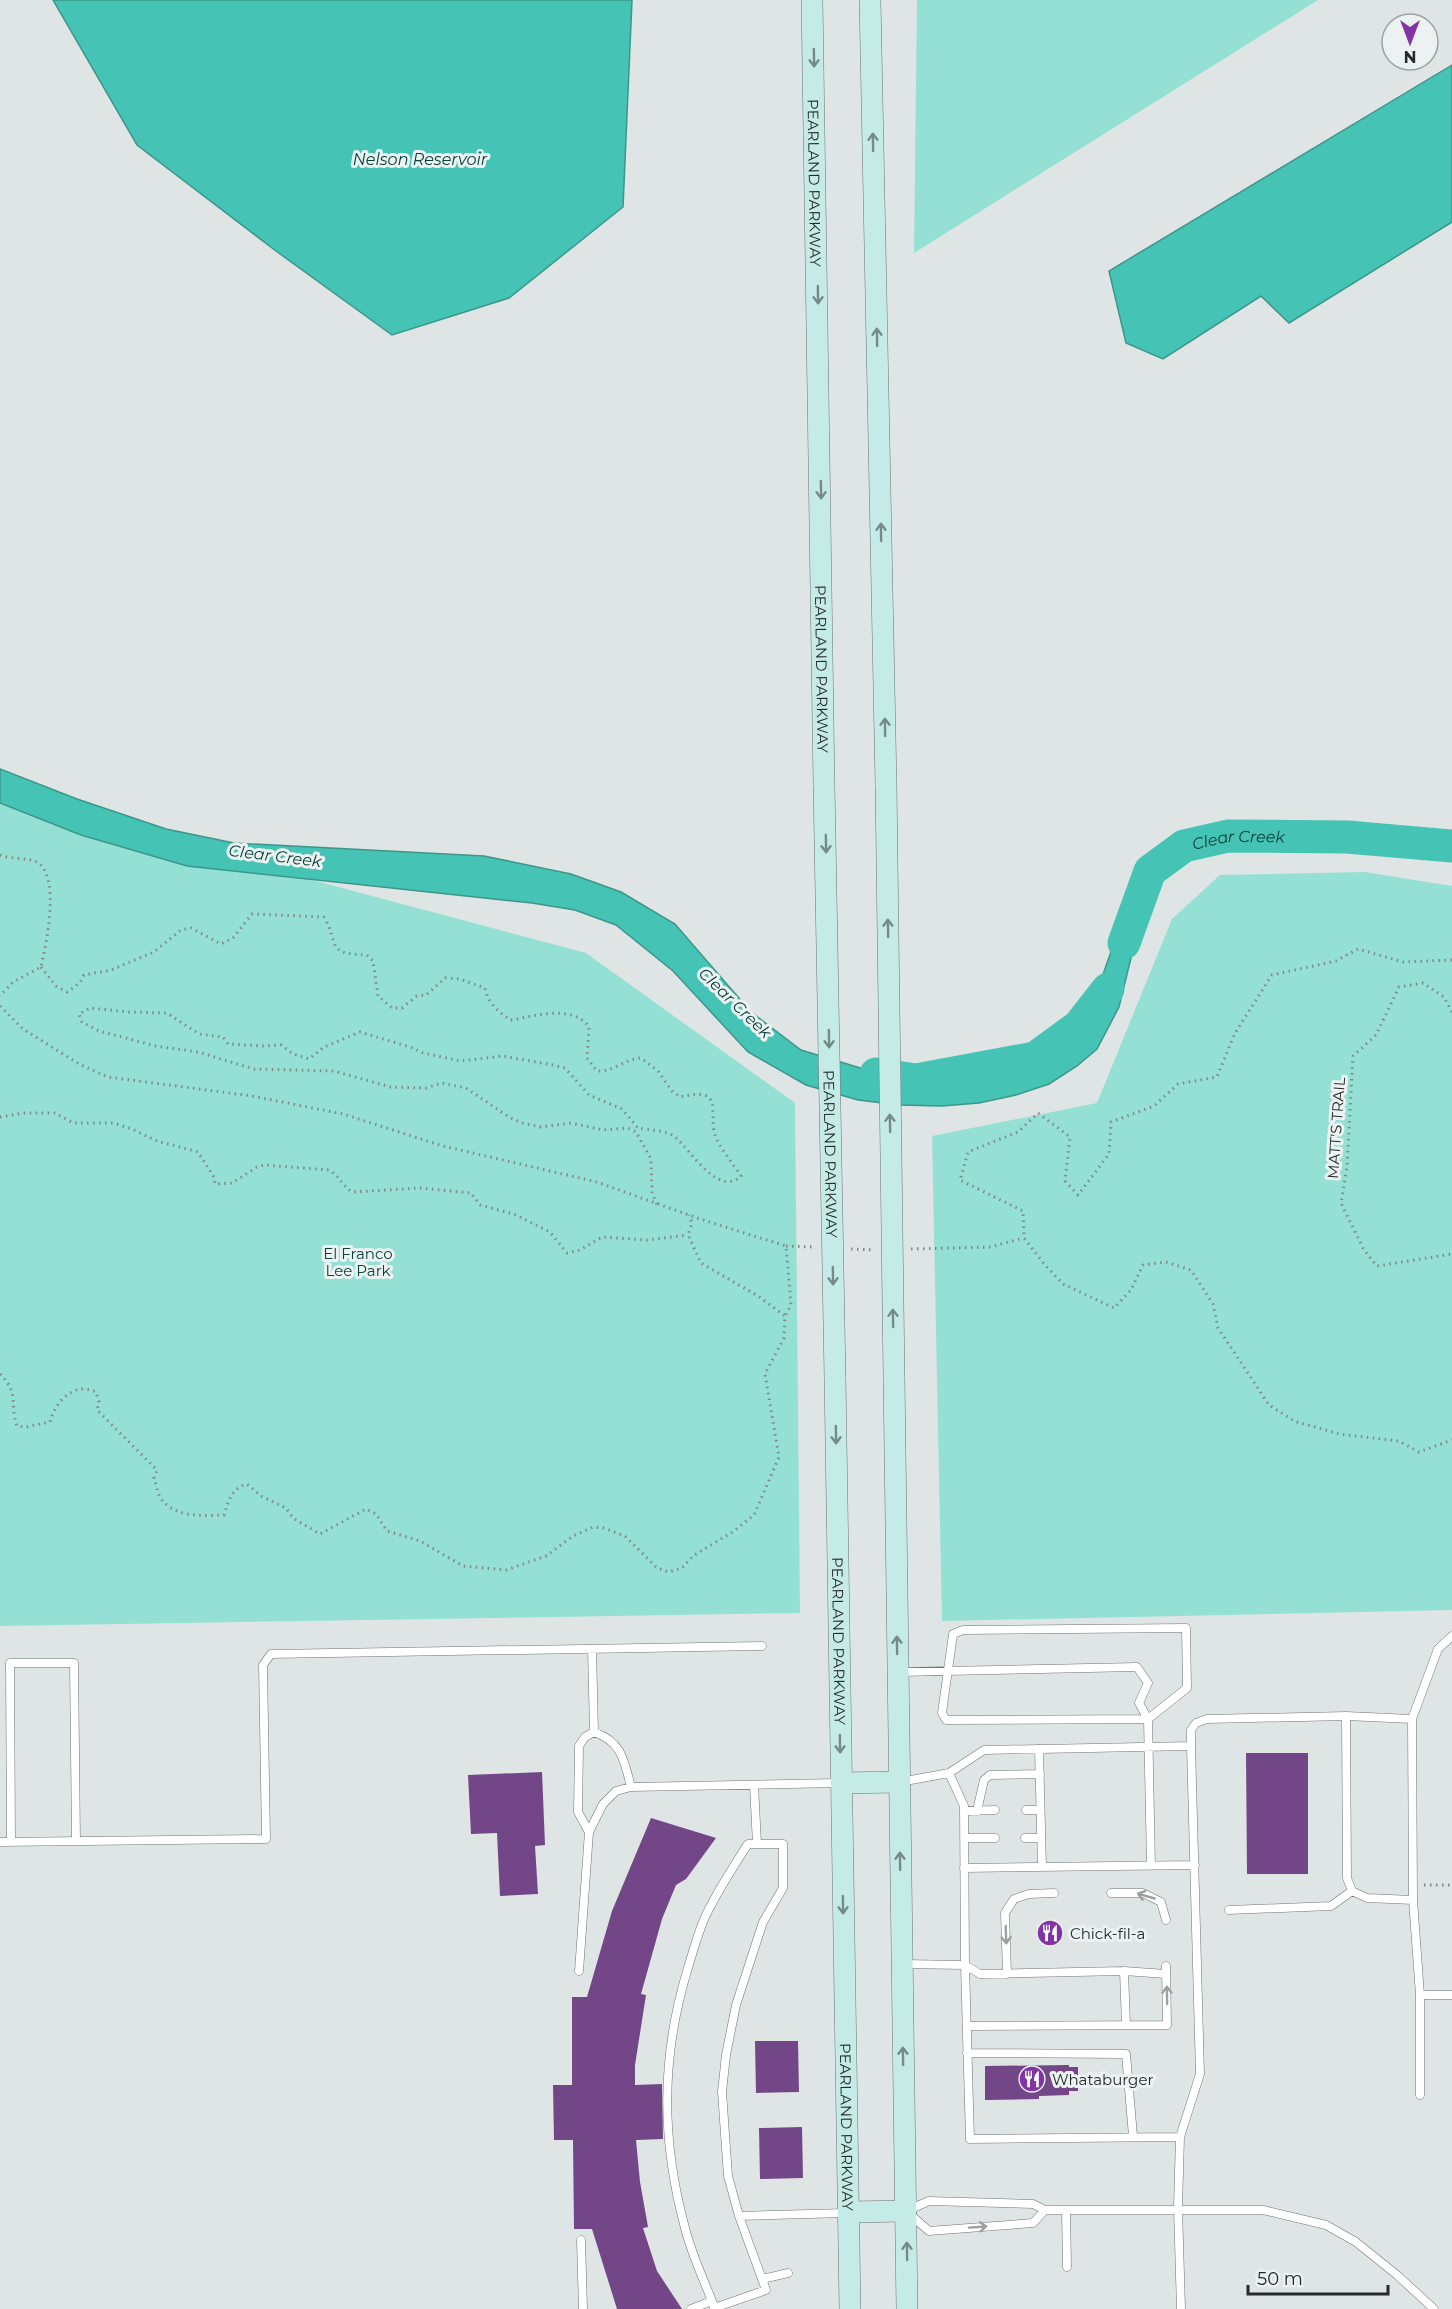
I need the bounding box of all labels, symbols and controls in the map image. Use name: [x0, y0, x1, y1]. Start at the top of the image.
north arrow: [1380, 12, 1440, 72]
text: N: [1404, 47, 1416, 66]
one-way arrow: [808, 48, 819, 68]
street label: PEARLAND PARKWAY: [804, 99, 826, 268]
one-way arrow: [867, 132, 879, 152]
water label: Nelson Reservoir: [353, 150, 488, 169]
one-way arrow: [812, 285, 824, 305]
one-way arrow: [871, 327, 883, 347]
one-way arrow: [815, 480, 827, 500]
one-way arrow: [875, 522, 887, 542]
street label: PEARLAND PARKWAY: [811, 585, 833, 754]
one-way arrow: [879, 717, 890, 737]
water label: Clear Creek: [1190, 826, 1286, 853]
one-way arrow: [820, 833, 831, 853]
water label: Clear Creek: [227, 841, 324, 871]
one-way arrow: [882, 919, 894, 939]
water label: Clear Creek: [695, 964, 776, 1043]
one-way arrow: [823, 1028, 835, 1048]
street label: PEARLAND PARKWAY: [820, 1070, 842, 1239]
street label: MATT'S TRAIL: [1323, 1076, 1349, 1179]
one-way arrow: [884, 1114, 896, 1134]
park label: El Franco Lee Park: [323, 1244, 393, 1280]
one-way arrow: [827, 1265, 839, 1285]
one-way arrow: [887, 1309, 899, 1329]
one-way arrow: [830, 1425, 841, 1445]
street label: PEARLAND PARKWAY: [828, 1557, 850, 1726]
one-way arrow: [891, 1635, 903, 1655]
one-way arrow: [834, 1734, 846, 1754]
one-way arrow: [894, 1851, 906, 1871]
one-way arrow: [1137, 1890, 1156, 1901]
one-way arrow: [837, 1894, 849, 1914]
restaurant icon: Chick-fil-a: [1035, 1918, 1065, 1948]
place label: Chick-fil-a: [1070, 1924, 1145, 1943]
one-way arrow: [1000, 1925, 1012, 1945]
one-way arrow: [1161, 1986, 1173, 2006]
street label: PEARLAND PARKWAY: [836, 2043, 858, 2211]
one-way arrow: [897, 2046, 909, 2066]
restaurant icon: Whataburger: [1017, 2064, 1047, 2094]
place label: Whataburger: [1052, 2070, 1153, 2089]
one-way arrow: [968, 2221, 988, 2232]
one-way arrow: [901, 2241, 913, 2261]
scale bar: [1248, 2258, 1388, 2296]
text: 50 m: [1257, 2268, 1303, 2290]

